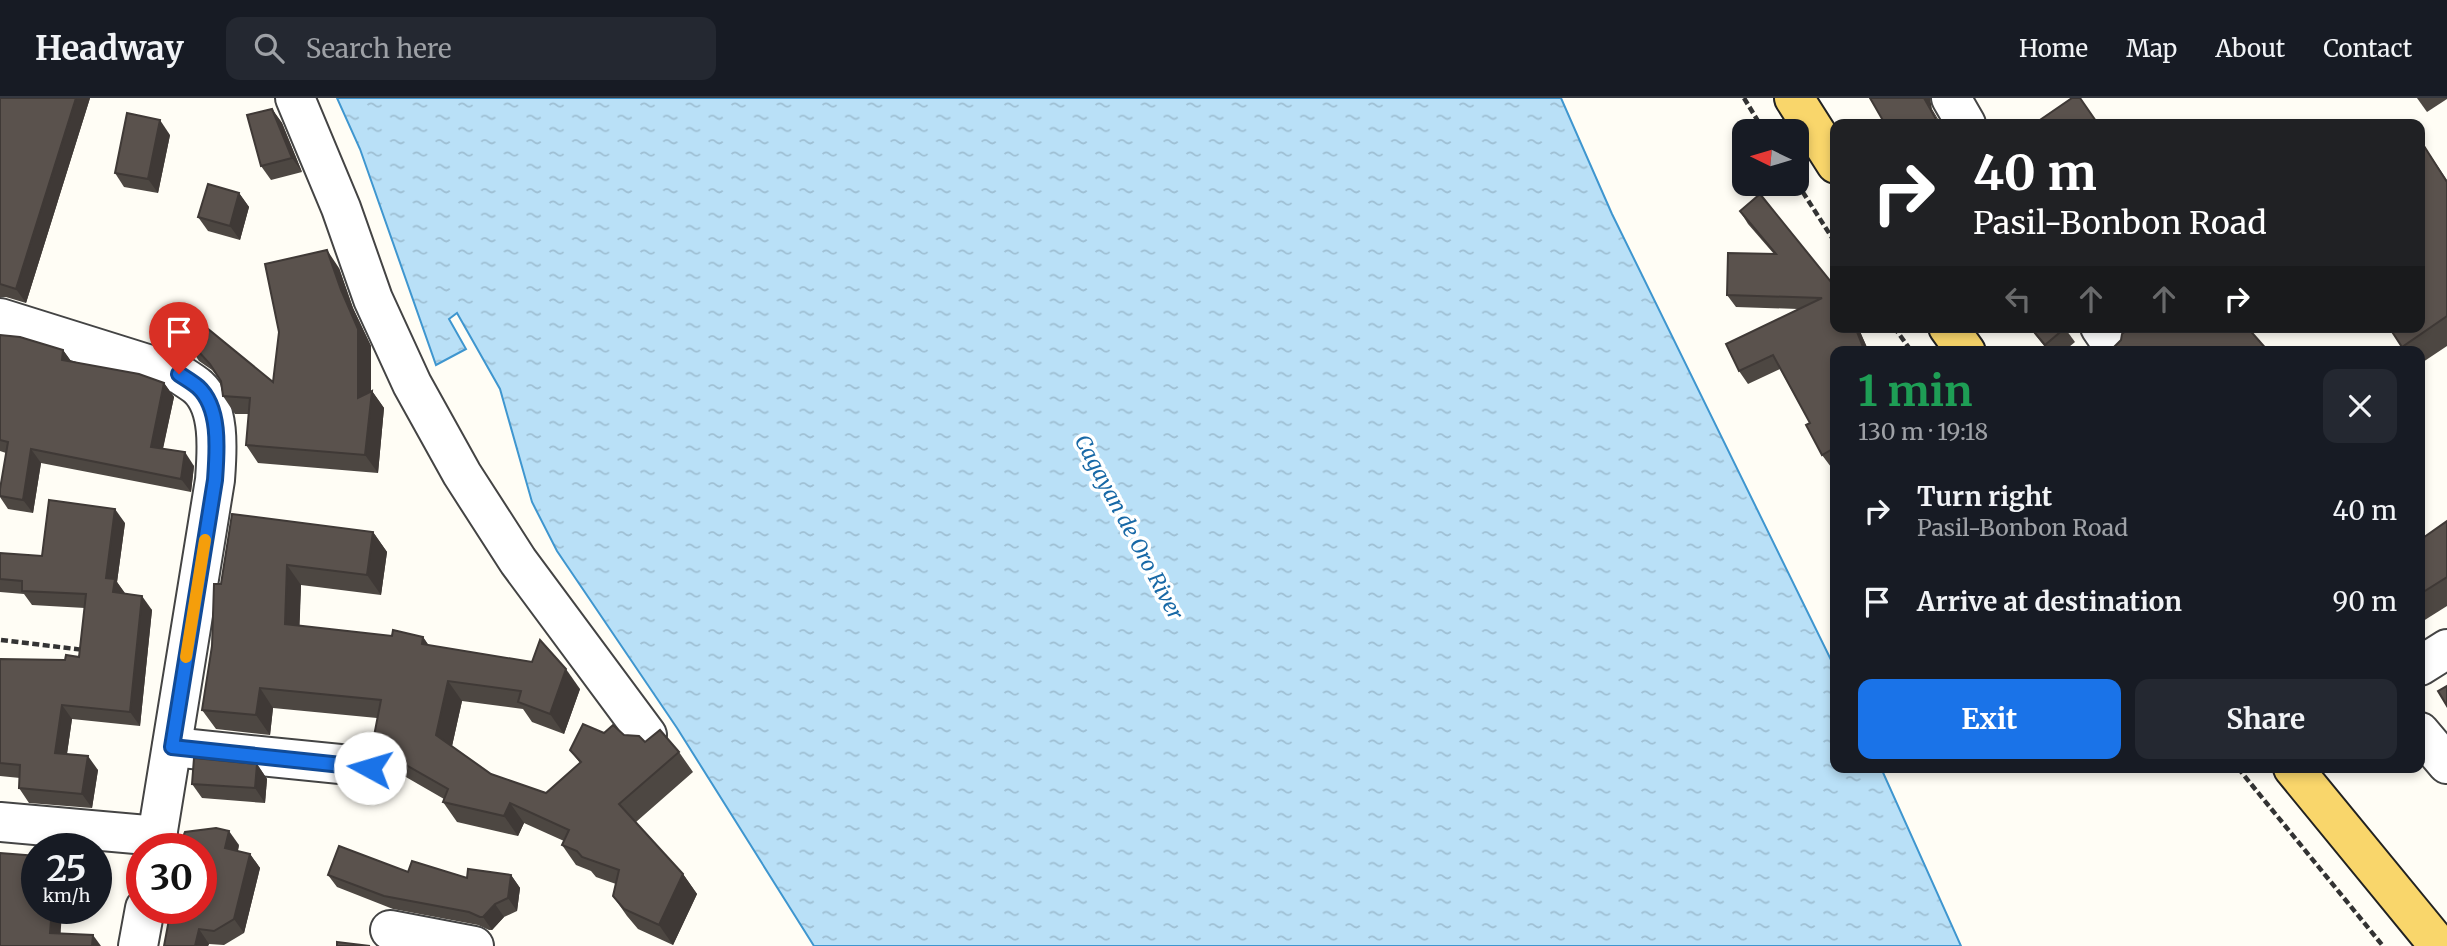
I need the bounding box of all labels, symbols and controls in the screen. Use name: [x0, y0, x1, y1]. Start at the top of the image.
search box: [226, 17, 716, 80]
text: Headway: [35, 28, 184, 69]
icon: search: [250, 29, 288, 67]
text: Search here: [306, 32, 452, 65]
text: Home: [2019, 33, 2088, 64]
text: Map: [2126, 33, 2177, 64]
text: About: [2215, 33, 2285, 64]
text: Contact: [2323, 33, 2412, 64]
north arrow: [1732, 119, 1810, 196]
map controls: [1732, 119, 1809, 196]
text: 40 m: [1973, 142, 2097, 203]
icon: right: [1858, 147, 1949, 238]
text: Pasil-Bonbon Road: [1973, 203, 2267, 243]
icon: left: [1999, 280, 2037, 318]
icon: ahead: [2072, 280, 2110, 318]
icon: ahead: [2145, 280, 2183, 318]
icon: right: [2218, 280, 2256, 318]
pin: [149, 302, 209, 374]
icon: arrive: [160, 313, 198, 351]
text: 1 min: [1858, 365, 1972, 417]
button: close: [2323, 369, 2397, 443]
text: 130 m · 19:18: [1858, 417, 1988, 446]
water label: Cagayan de Oro River: [1069, 430, 1189, 625]
text: Turn right: [1917, 480, 2052, 513]
icon: right: [1858, 492, 1896, 530]
text: 40 m: [2333, 494, 2397, 527]
text: Pasil-Bonbon Road: [1917, 513, 2128, 542]
icon: arrive: [1858, 583, 1896, 621]
text: Arrive at destination: [1917, 585, 2182, 618]
text: 90 m: [2333, 585, 2397, 618]
button: Exit: [1858, 679, 2121, 759]
button: Share: [2135, 679, 2397, 759]
position arrow: [333, 731, 407, 805]
speed limit sign: 30: [126, 833, 217, 924]
text: 25: [46, 847, 87, 891]
text: km/h: [43, 884, 90, 907]

